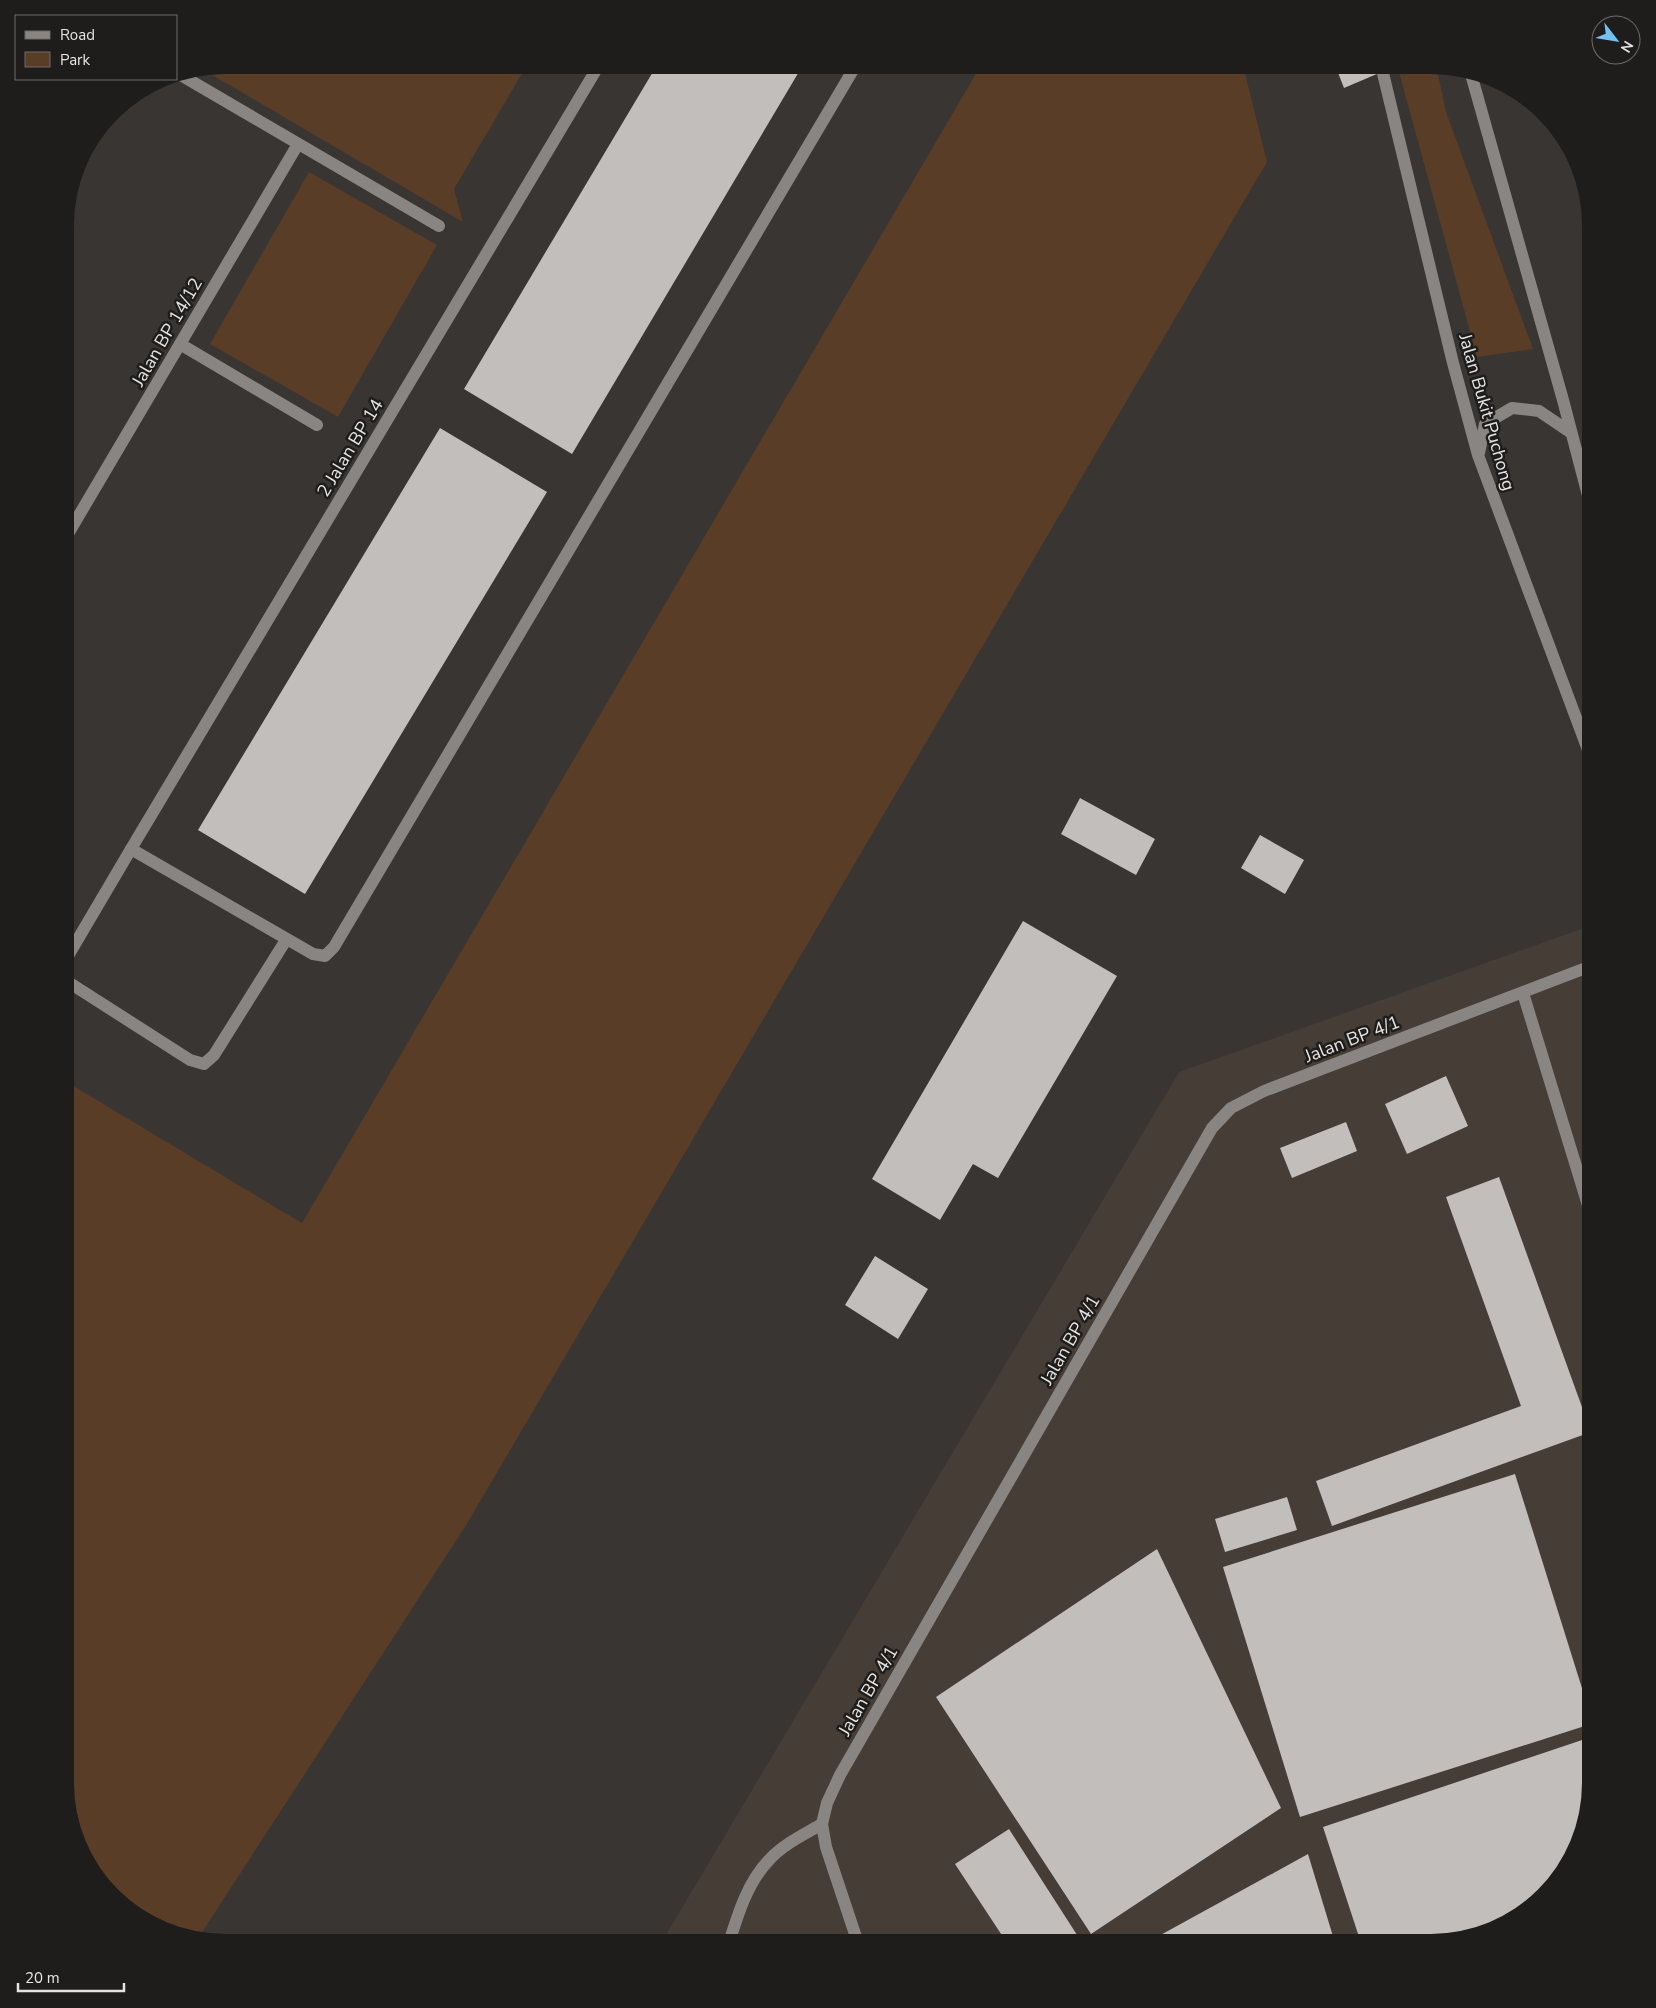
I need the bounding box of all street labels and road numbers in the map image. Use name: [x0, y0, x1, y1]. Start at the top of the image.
street label: Jalan BP 14/12: [126, 273, 208, 392]
street label: Jalan Bukit Puchong: [1453, 330, 1521, 493]
street label: 2 Jalan BP 14: [311, 394, 389, 501]
street label: Jalan BP 4/1: [1300, 1010, 1403, 1068]
street label: Jalan BP 4/1: [1034, 1291, 1105, 1390]
street label: Jalan BP 4/1: [832, 1642, 903, 1741]

